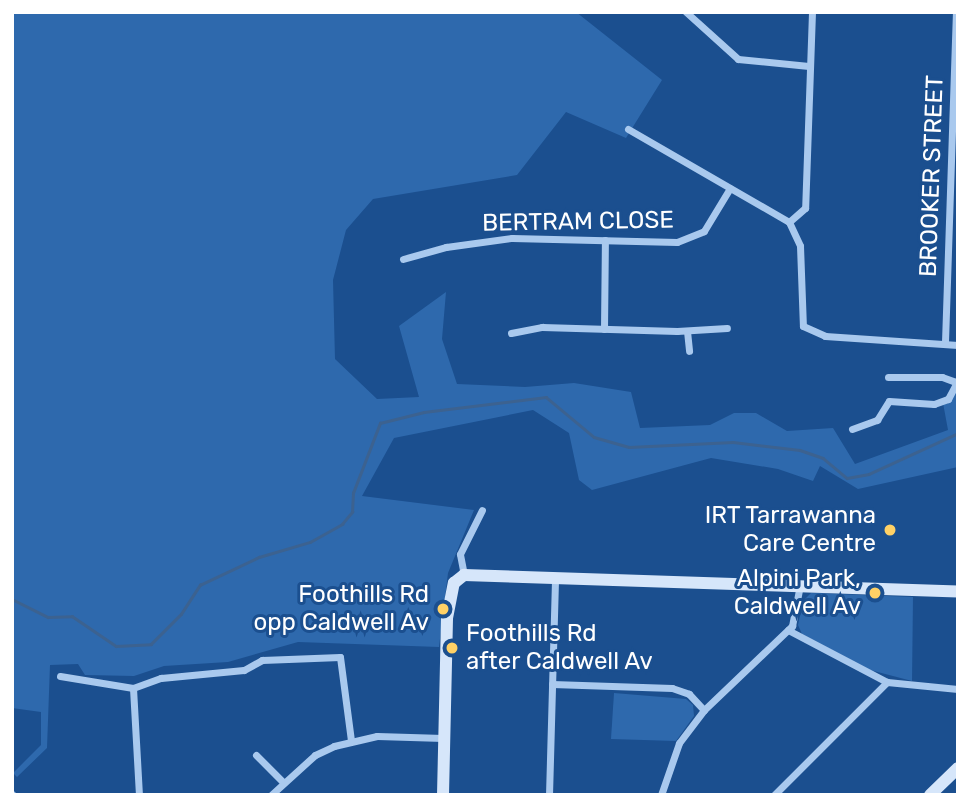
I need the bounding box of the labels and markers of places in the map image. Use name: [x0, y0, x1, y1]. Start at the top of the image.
place label: IRT Tarrawanna Care Centre: [704, 502, 876, 558]
marker: IRT Tarrawanna Care Centre: [882, 522, 898, 538]
place label: Alpini Park, Caldwell Av: [733, 565, 861, 621]
place label: Foothills Rd opp Caldwell Av: [253, 581, 429, 637]
marker: Alpini Park, Caldwell Av: [867, 585, 883, 601]
marker: Foothills Rd opp Caldwell Av: [435, 601, 451, 617]
place label: Foothills Rd after Caldwell Av: [466, 620, 654, 676]
marker: Foothills Rd after Caldwell Av: [444, 640, 460, 656]

